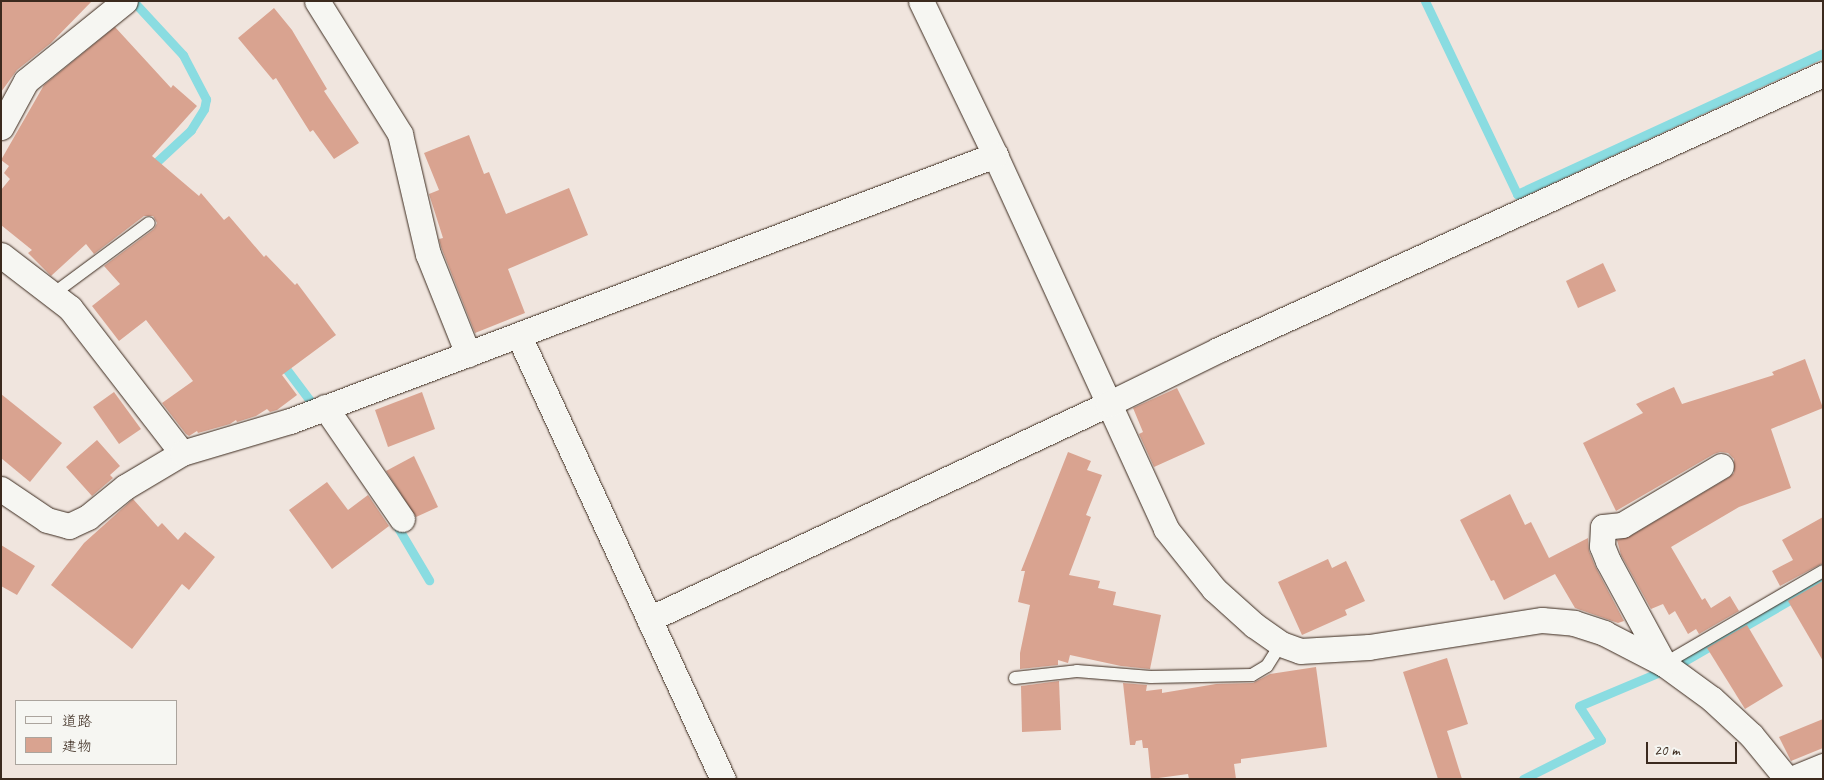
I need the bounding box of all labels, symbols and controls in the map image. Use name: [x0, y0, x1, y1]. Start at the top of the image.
legend: [15, 700, 178, 765]
text: 道路: [62, 712, 92, 731]
scale bar: [1649, 732, 1740, 764]
text: 建物: [62, 737, 92, 756]
text: 20 m: [1654, 741, 1680, 760]

